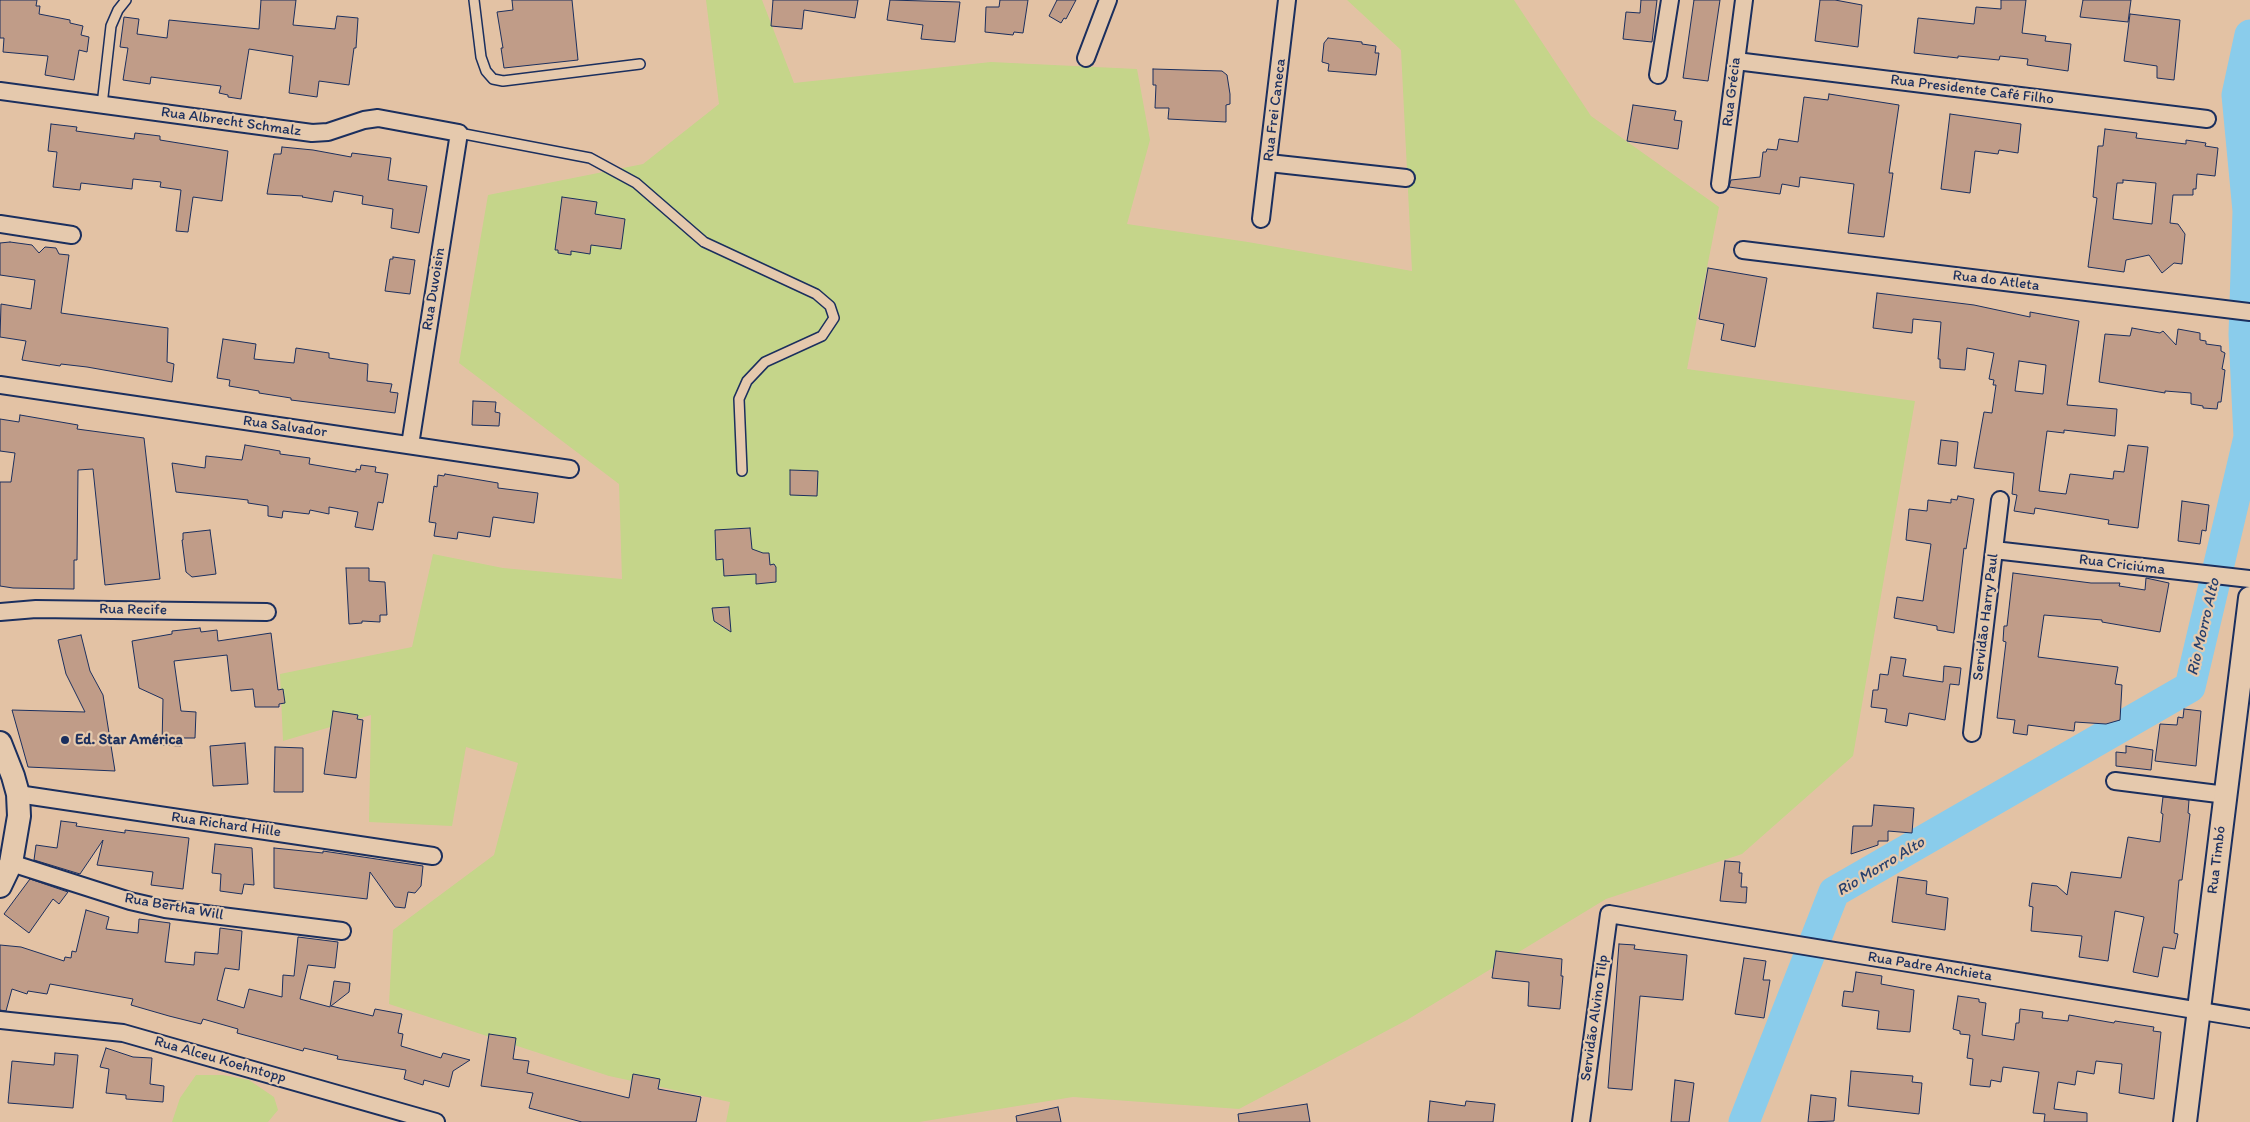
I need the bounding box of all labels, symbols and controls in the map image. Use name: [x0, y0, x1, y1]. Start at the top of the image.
street label: Rua Grécia: [1719, 56, 1745, 128]
street label: Rua Frei Caneca: [1260, 57, 1290, 163]
street label: Rua Presidente Café Filho: [1889, 71, 2055, 109]
street label: Rua Albrecht Schmalz: [160, 103, 302, 141]
street label: Rua Duvoisin: [419, 246, 449, 332]
street label: Rua do Atleta: [1952, 267, 2040, 295]
street label: Rua Salvador: [242, 412, 328, 442]
street label: Rua Criciúma: [2078, 551, 2166, 579]
street label: Servidão Harry Paul: [1969, 552, 2003, 682]
water label: Rio Morro Alto: [2183, 576, 2225, 678]
street label: Rua Recife: [99, 600, 167, 620]
place label: Ed. Star América: [75, 731, 183, 749]
marker: Ed. Star América: [59, 734, 71, 746]
street label: Rua Richard Hille: [170, 808, 282, 842]
street label: Rua Timbó: [2204, 825, 2230, 895]
water label: Rio Morro Alto: [1833, 833, 1929, 901]
street label: Rua Bertha Will: [123, 889, 225, 925]
street label: Rua Padre Anchieta: [1867, 948, 1993, 986]
street label: Servidão Alvino Tilp: [1577, 954, 1613, 1082]
street label: Rua Alceu Koehntopp: [152, 1033, 288, 1087]

